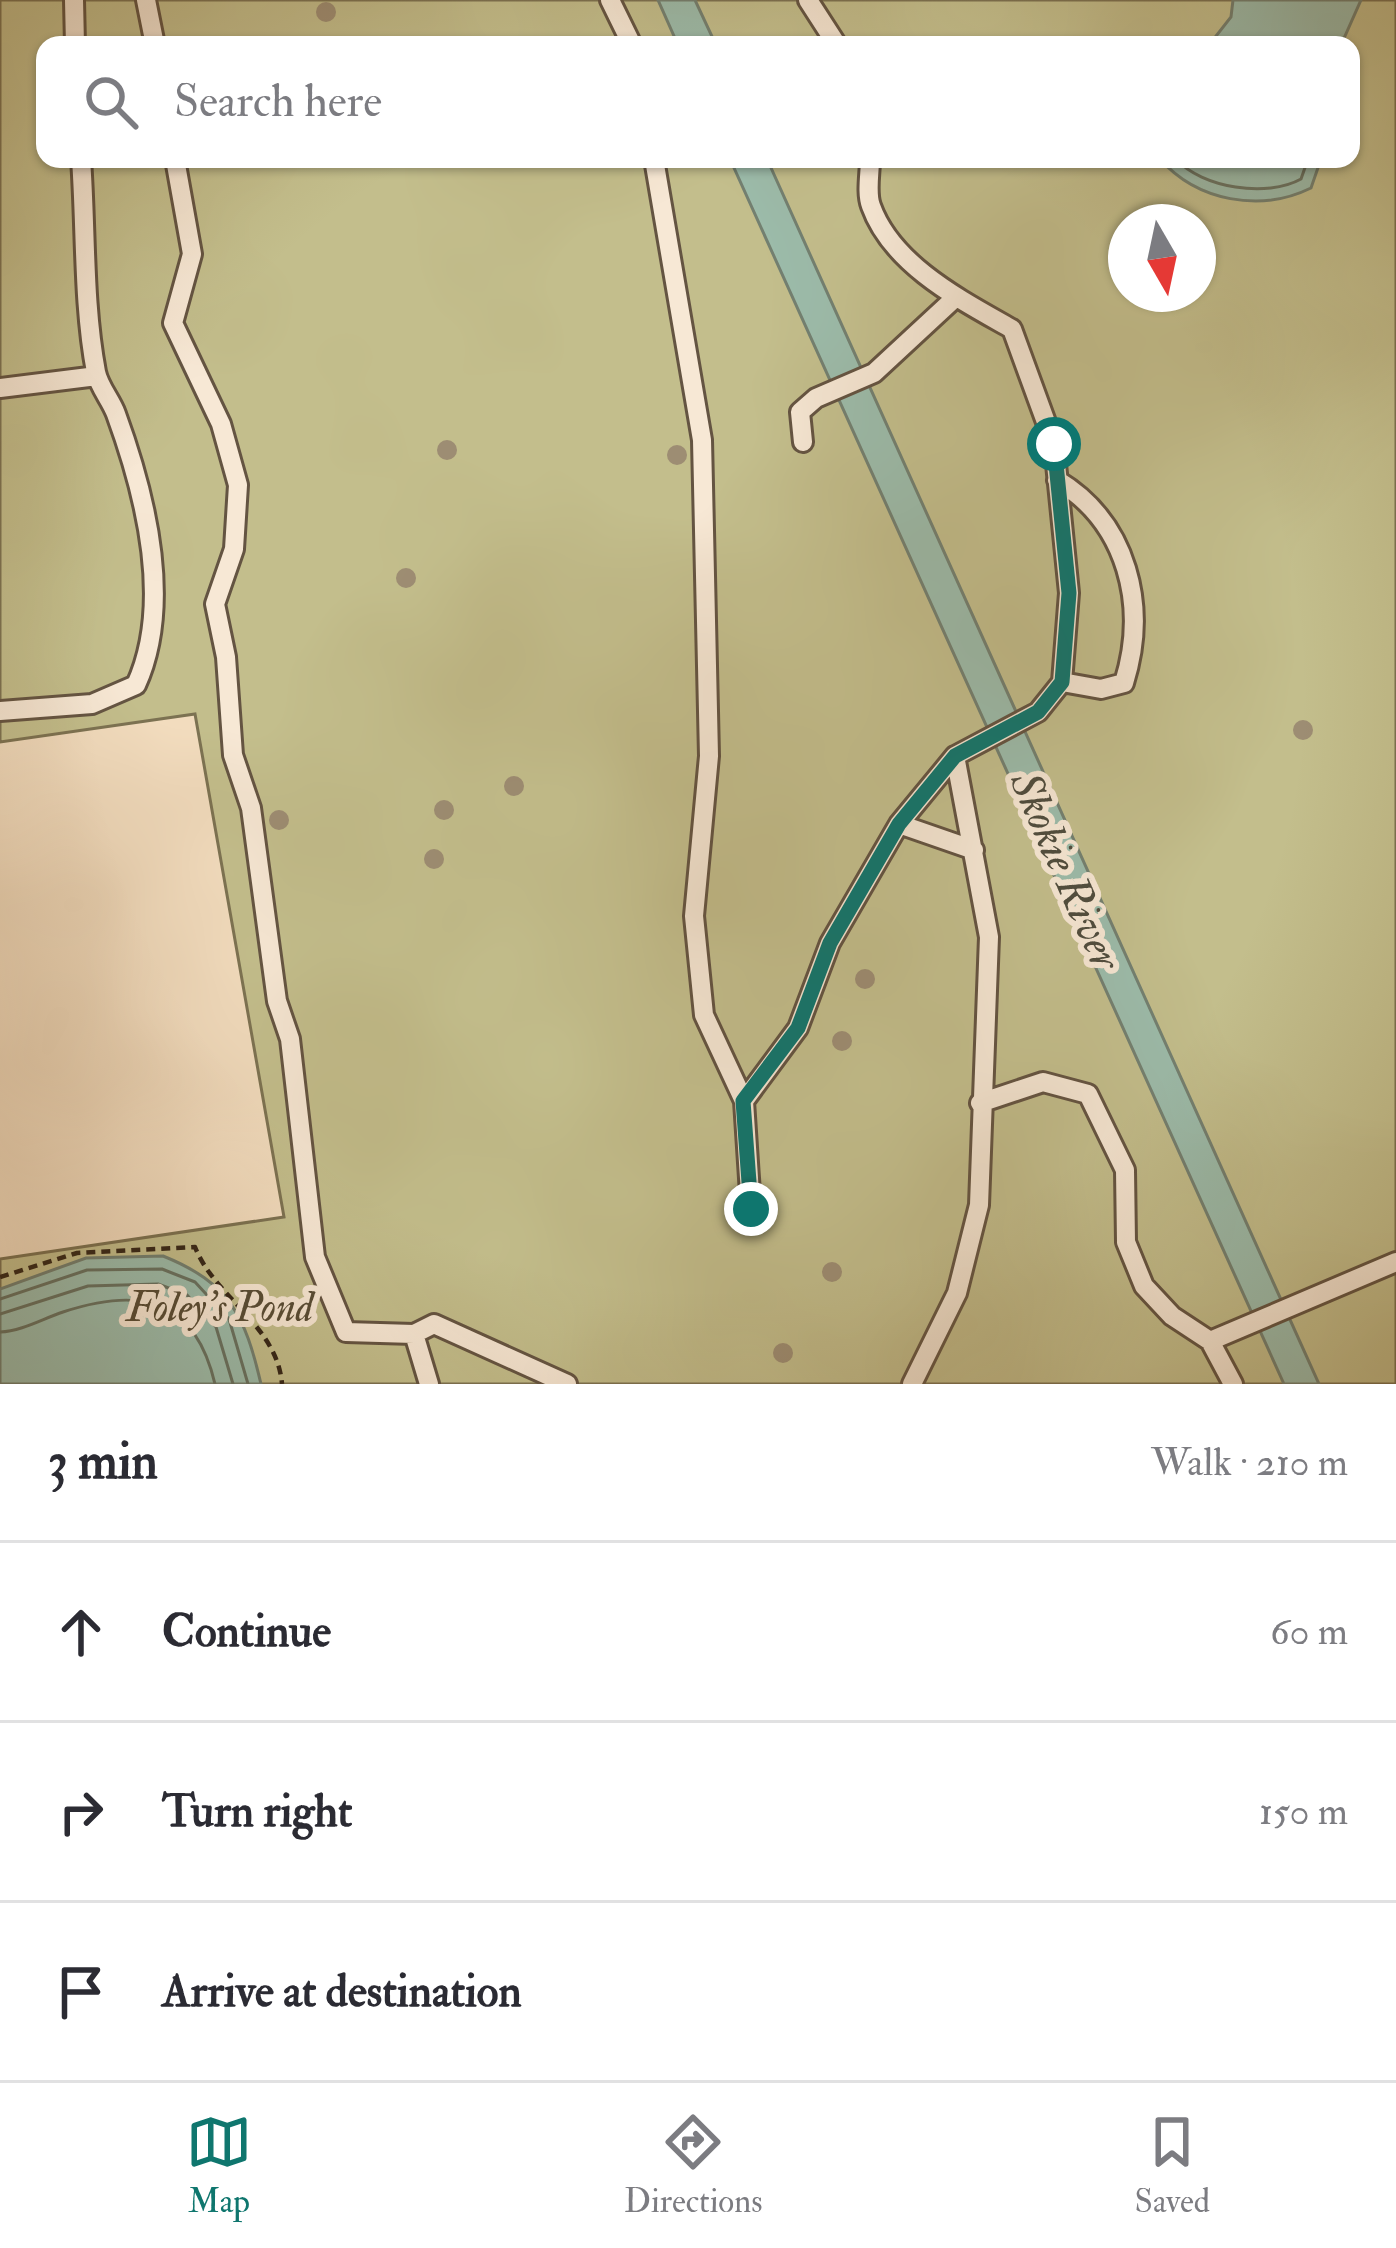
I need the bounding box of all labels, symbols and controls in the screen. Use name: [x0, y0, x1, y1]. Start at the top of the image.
search box: [36, 36, 1360, 168]
icon: search: [78, 69, 144, 135]
text: Search here: [174, 74, 382, 130]
north arrow: [1108, 204, 1216, 312]
route start: [1027, 417, 1081, 471]
water label: Skokie River: [996, 762, 1135, 981]
route end: [724, 1182, 778, 1236]
park label: Foley’s Pond: [125, 1282, 316, 1334]
text: 3 min: [48, 1430, 158, 1494]
text: Walk · 210 m: [1151, 1438, 1348, 1487]
icon: ahead: [48, 1599, 114, 1665]
text: Continue: [162, 1604, 331, 1660]
text: 60 m: [1270, 1607, 1348, 1656]
icon: right: [48, 1779, 114, 1845]
text: Turn right: [162, 1784, 352, 1840]
text: 150 m: [1259, 1787, 1348, 1836]
icon: arrive: [48, 1959, 114, 2025]
text: Arrive at destination: [162, 1964, 522, 2020]
tab: Map: [186, 2109, 252, 2222]
tab: Directions: [624, 2109, 763, 2222]
tab: Saved: [1135, 2109, 1210, 2222]

